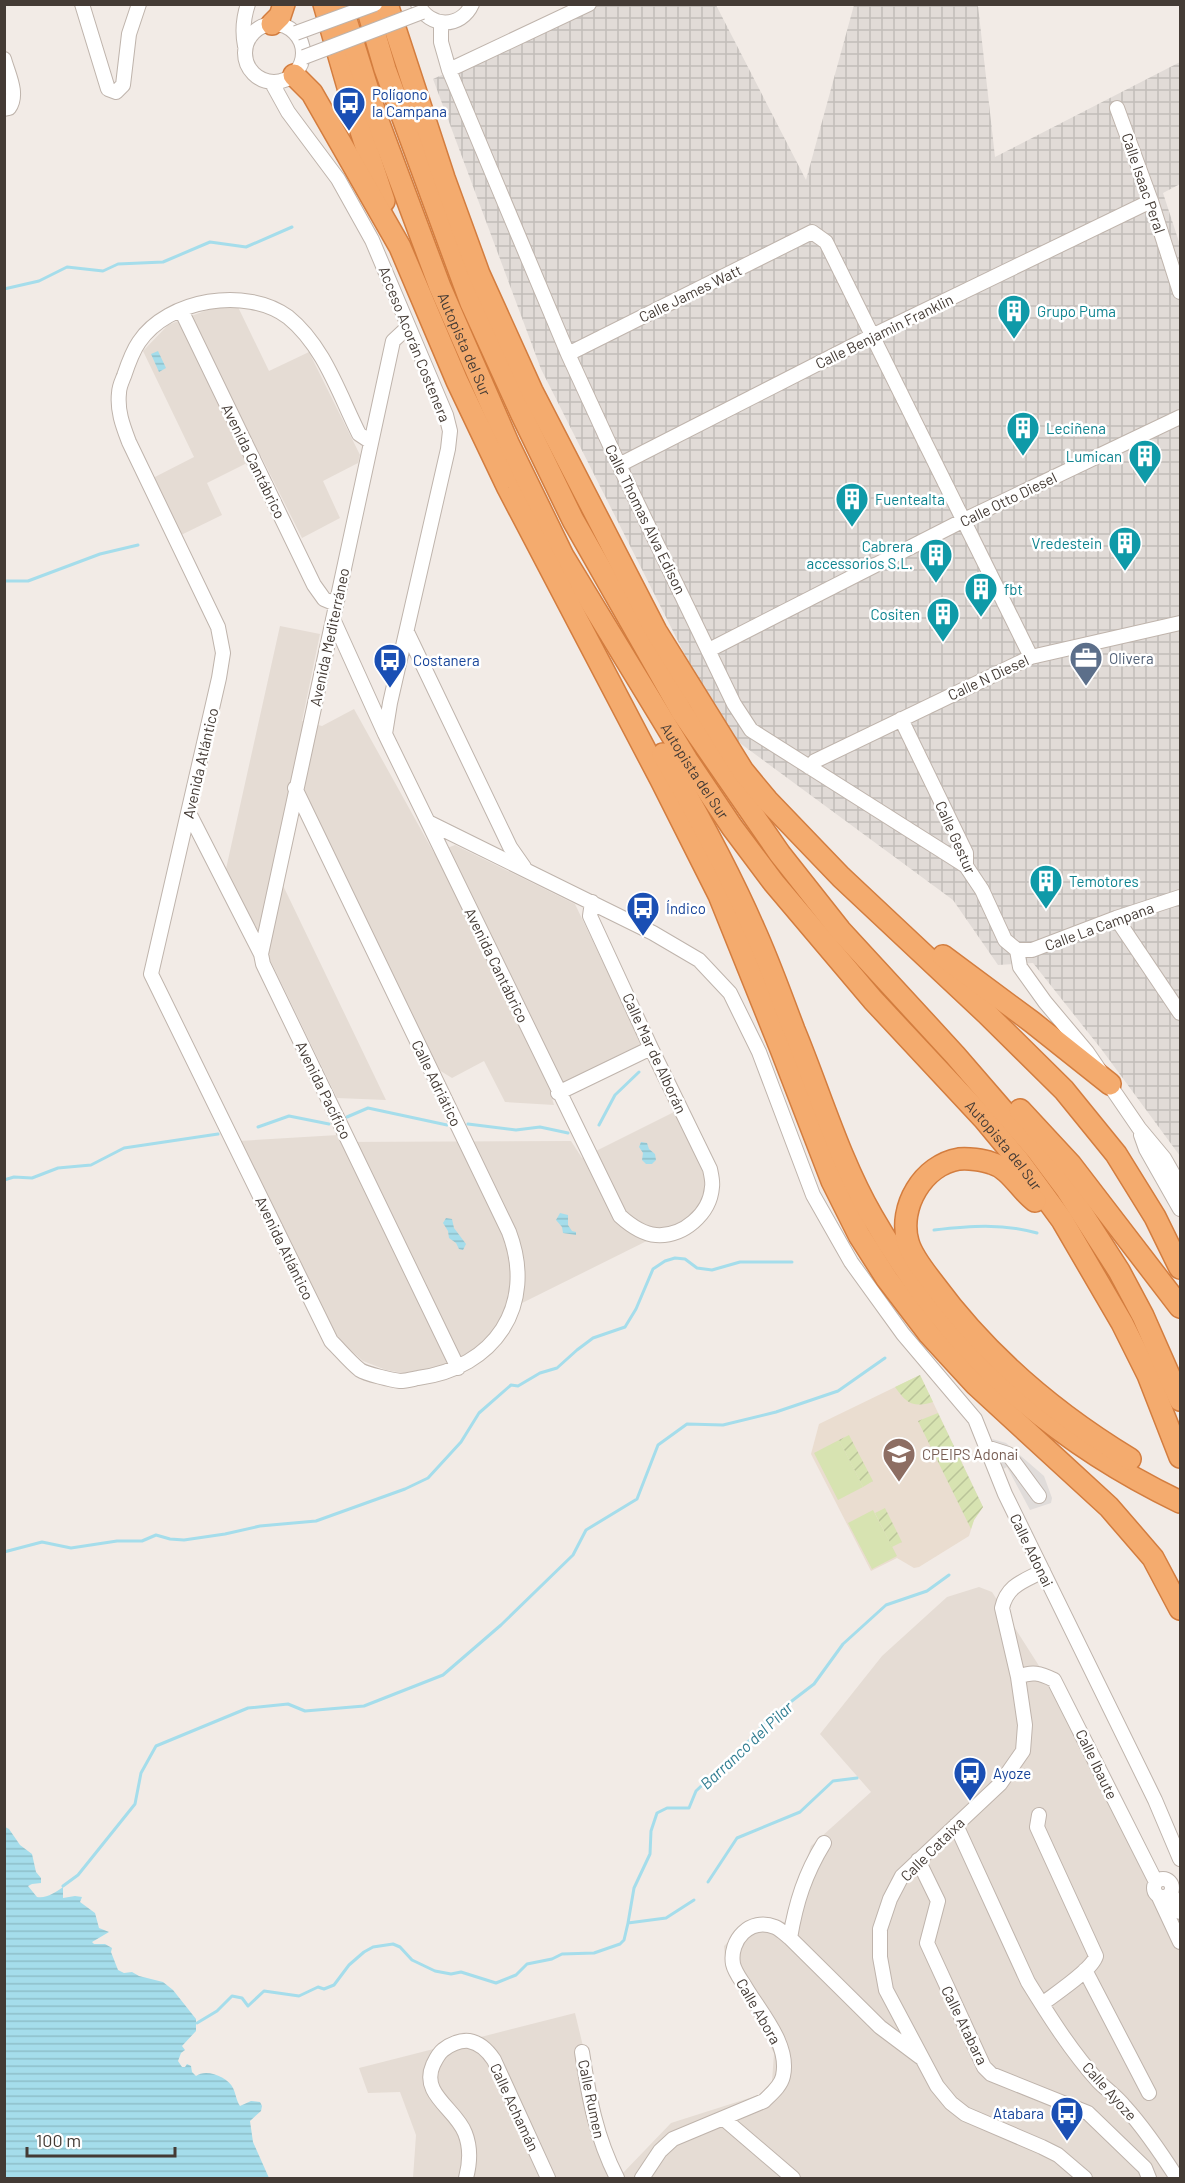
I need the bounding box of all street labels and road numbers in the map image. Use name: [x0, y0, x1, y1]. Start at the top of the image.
street label: Calle Isaac Peral: [1118, 130, 1170, 236]
street label: Calle James Watt: [636, 260, 744, 326]
street label: Acceso Acorán Costenera: [375, 263, 455, 425]
street label: Autopista del Sur: [434, 289, 495, 399]
street label: Calle Benjamin Franklin: [812, 290, 956, 372]
street label: Avenida Cantábrico: [218, 401, 290, 521]
street label: Calle Thomas Alva Edison: [602, 441, 690, 597]
street label: Calle Otto Diesel: [957, 468, 1059, 530]
street label: Avenida Mediterráneo: [306, 566, 352, 708]
street label: Calle N Diesel: [945, 650, 1031, 704]
street label: Avenida Atlántico: [179, 706, 221, 820]
street label: Autopista del Sur: [657, 719, 733, 823]
street label: Calle Gestur: [932, 798, 980, 877]
street label: Calle La Campana: [1042, 898, 1156, 954]
street label: Avenida Cantábrico: [461, 905, 533, 1025]
street label: Calle Mar de Alborán: [619, 990, 691, 1116]
street label: Calle Adriático: [408, 1037, 466, 1129]
street label: Avenida Pacífico: [292, 1038, 356, 1142]
street label: Autopista del Sur: [962, 1096, 1046, 1194]
street label: Avenida Atlántico: [252, 1193, 318, 1303]
street label: Calle Adonai: [1007, 1510, 1057, 1590]
street label: Calle Ibaute: [1072, 1726, 1122, 1802]
street label: Calle Cataixa: [896, 1813, 968, 1885]
street label: Calle Abora: [733, 1975, 785, 2047]
street label: Calle Atabara: [938, 1983, 992, 2067]
street label: Calle Rumen: [575, 2058, 609, 2140]
street label: Calle Ayoze: [1079, 2058, 1141, 2124]
street label: Calle Achamán: [487, 2060, 543, 2154]

